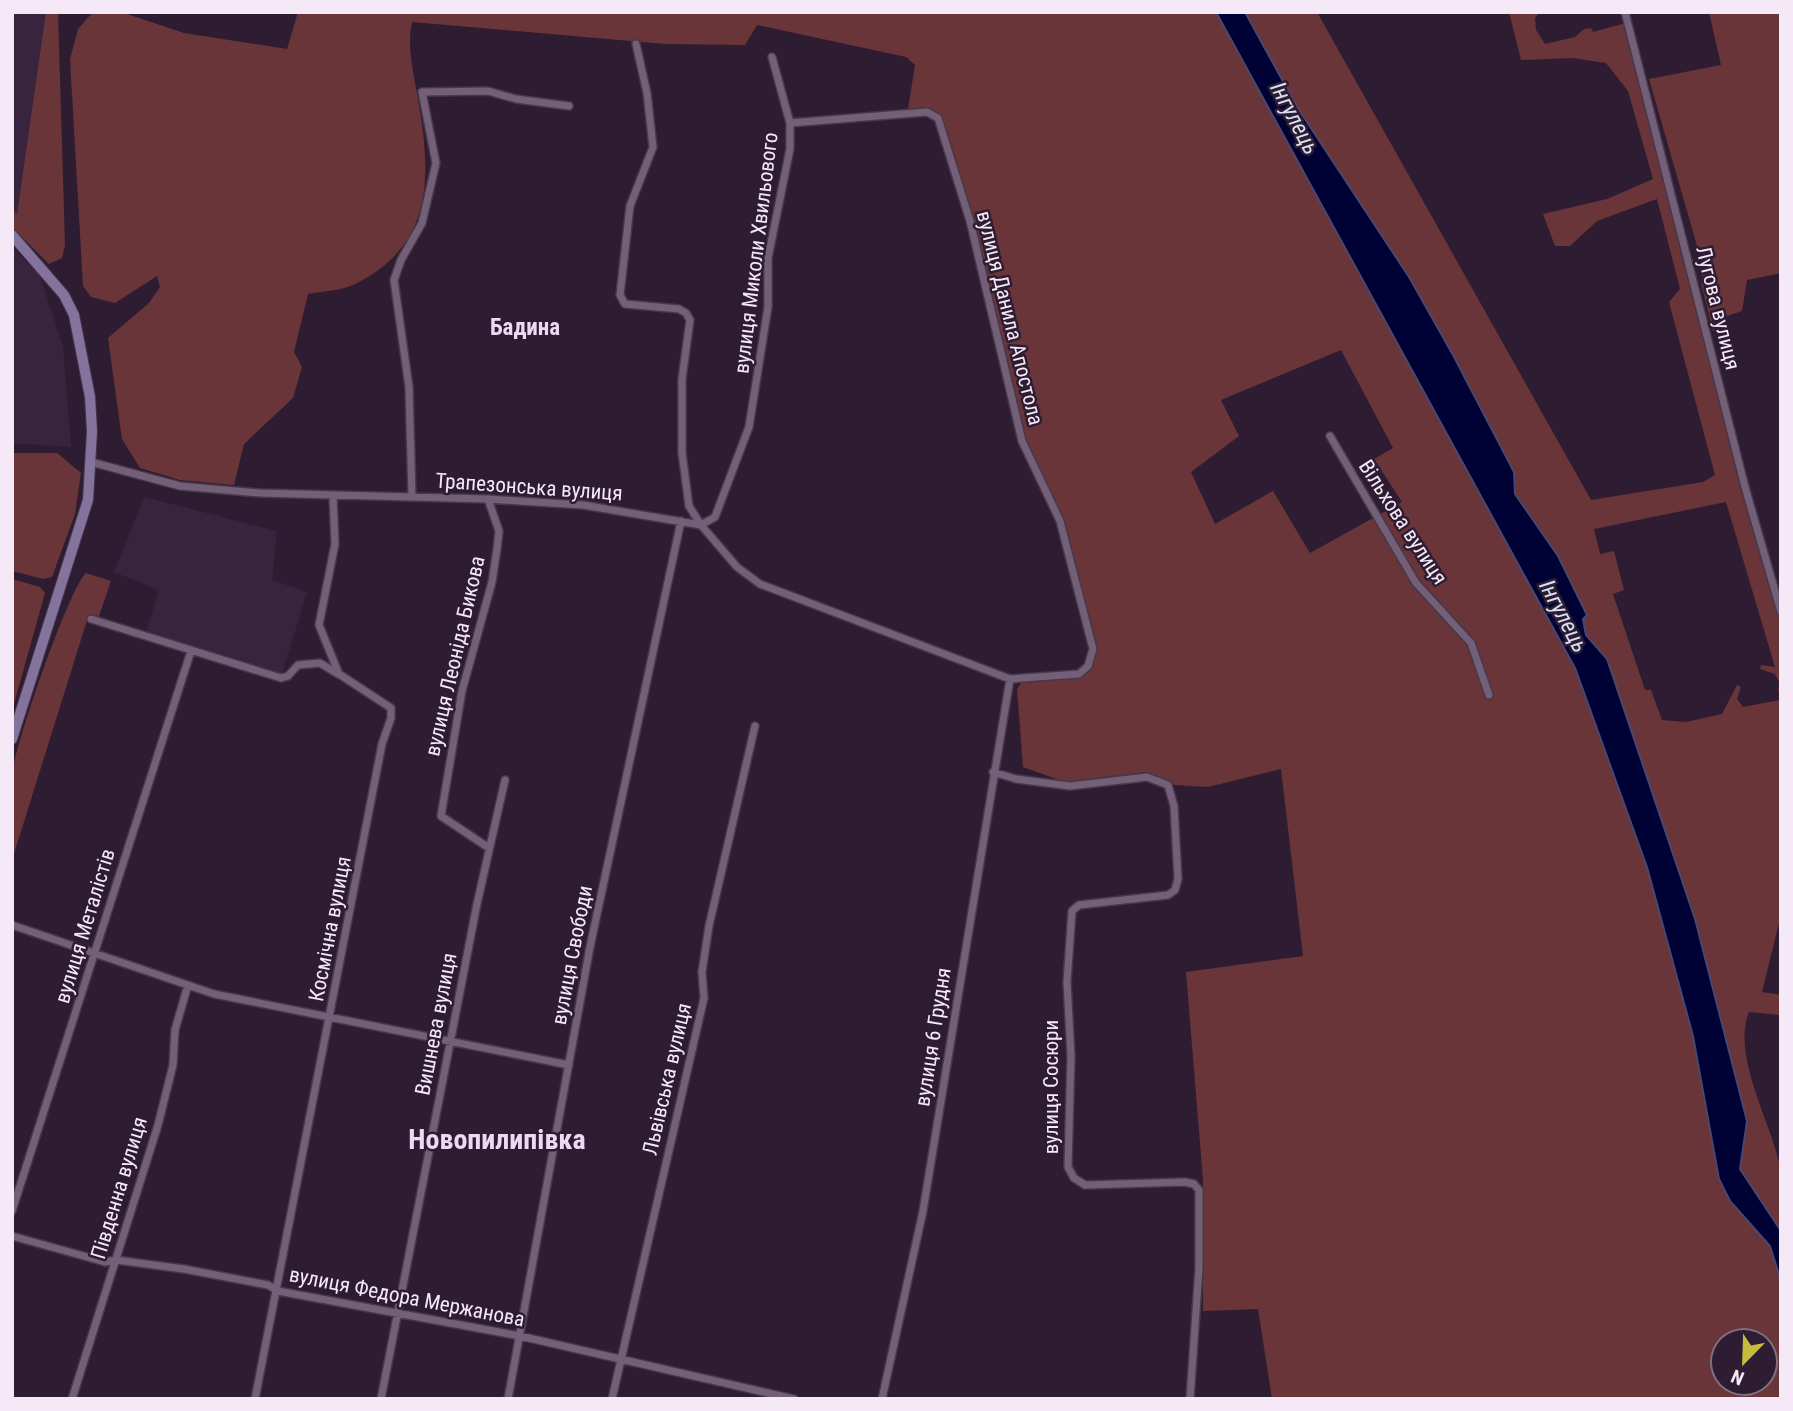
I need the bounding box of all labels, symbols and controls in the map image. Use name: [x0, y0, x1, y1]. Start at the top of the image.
water label: Інгулець: [1264, 77, 1325, 159]
street label: вулиця Миколи Хвильового: [729, 131, 783, 375]
street label: вулиця Данила Апостола: [972, 208, 1048, 428]
street label: Лугова вулиця: [1691, 244, 1745, 372]
district label: Бадина: [490, 314, 560, 341]
street label: Вільхова вулиця: [1354, 455, 1452, 589]
street label: Трапезонська вулиця: [435, 468, 623, 506]
street label: вулиця Леоніда Бикова: [420, 554, 490, 758]
water label: Інгулець: [1533, 575, 1594, 657]
street label: вулиця Металістів: [50, 846, 120, 1006]
street label: Космічна вулиця: [304, 854, 356, 1004]
street label: вулиця Свободи: [547, 883, 597, 1027]
street label: Вишнева вулиця: [410, 951, 462, 1097]
street label: вулиця 6 Грудня: [910, 966, 956, 1108]
street label: Львівська вулиця: [638, 1001, 696, 1157]
street label: вулиця Сосюри: [1039, 1020, 1063, 1154]
street label: Південна вулиця: [86, 1114, 152, 1262]
district label: Новопилипівка: [408, 1123, 586, 1156]
street label: вулиця Федора Мержанова: [287, 1262, 527, 1332]
north arrow: [1709, 1327, 1779, 1397]
text: N: [1728, 1364, 1747, 1390]

